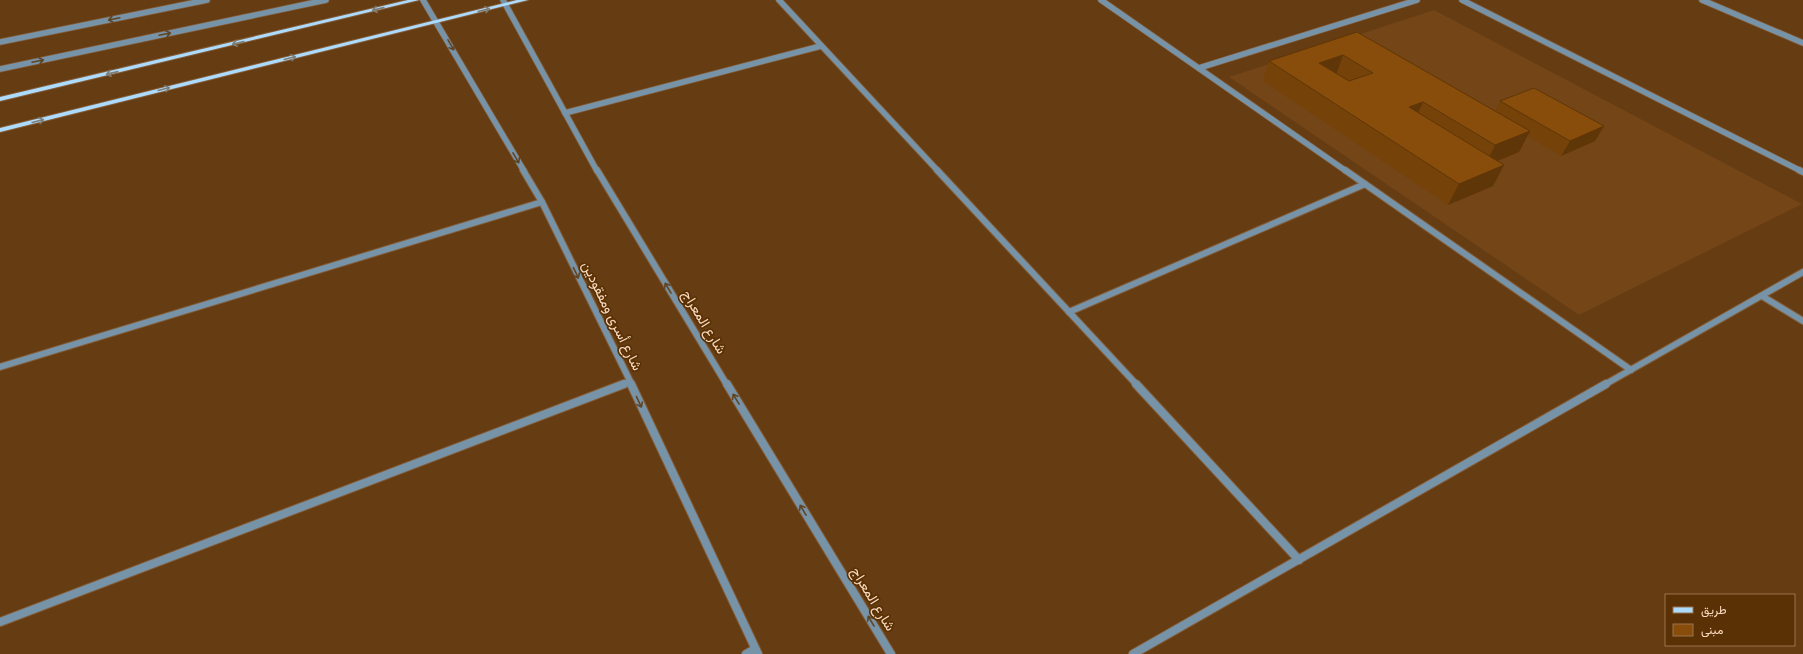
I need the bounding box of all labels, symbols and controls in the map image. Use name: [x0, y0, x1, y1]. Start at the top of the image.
one-way arrow: [372, 6, 385, 13]
one-way arrow: [478, 6, 491, 13]
one-way arrow: [108, 15, 121, 23]
one-way arrow: [159, 29, 172, 37]
one-way arrow: [232, 39, 245, 47]
one-way arrow: [447, 39, 455, 51]
one-way arrow: [283, 54, 296, 61]
one-way arrow: [31, 56, 44, 64]
one-way arrow: [105, 69, 118, 77]
one-way arrow: [157, 85, 170, 93]
one-way arrow: [31, 116, 44, 124]
one-way arrow: [513, 152, 521, 164]
street label: شارع أسرى ومفقودين: [576, 259, 646, 374]
one-way arrow: [573, 267, 580, 279]
one-way arrow: [664, 283, 672, 294]
street label: شارع المعراج: [677, 287, 730, 358]
one-way arrow: [731, 393, 739, 405]
one-way arrow: [636, 396, 643, 408]
one-way arrow: [799, 504, 807, 516]
street label: شارع المعراج: [846, 564, 899, 635]
legend: [1665, 594, 1795, 646]
text: طريق: [1701, 603, 1727, 618]
one-way arrow: [866, 615, 874, 627]
text: مبنى: [1701, 623, 1723, 638]

